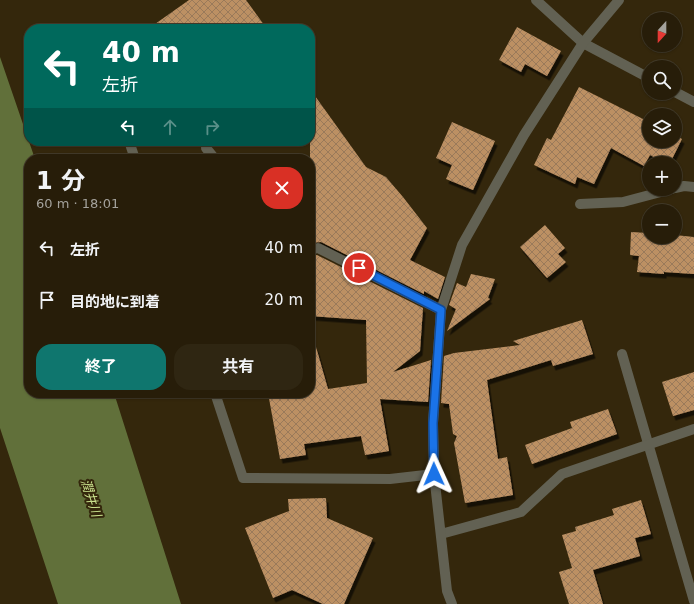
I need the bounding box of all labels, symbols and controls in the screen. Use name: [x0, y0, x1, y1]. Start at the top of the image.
north arrow: [642, 12, 682, 52]
map controls: [642, 12, 682, 244]
text: 40 m: [102, 36, 180, 69]
icon: left: [36, 40, 88, 92]
button: search: [642, 60, 682, 100]
text: 左折: [102, 74, 138, 95]
button: layers: [642, 108, 682, 148]
icon: left: [117, 116, 139, 138]
icon: ahead: [159, 116, 181, 138]
icon: right: [201, 116, 223, 138]
button: +: [642, 156, 682, 196]
text: 1 分: [36, 167, 85, 195]
button: close: [261, 167, 303, 209]
text: 60 m · 18:01: [36, 196, 119, 211]
button: −: [642, 204, 682, 244]
icon: left: [36, 237, 58, 259]
text: 40 m: [265, 239, 303, 257]
text: 左折: [70, 241, 100, 259]
pin: [342, 251, 376, 285]
icon: arrive: [348, 257, 370, 279]
icon: arrive: [36, 289, 58, 311]
text: 20 m: [265, 291, 303, 309]
text: 目的地に到着: [70, 293, 160, 311]
button: 終了: [36, 344, 166, 390]
button: 共有: [174, 344, 303, 390]
position arrow: [413, 453, 455, 495]
water label: 潤井川: [78, 477, 105, 521]

